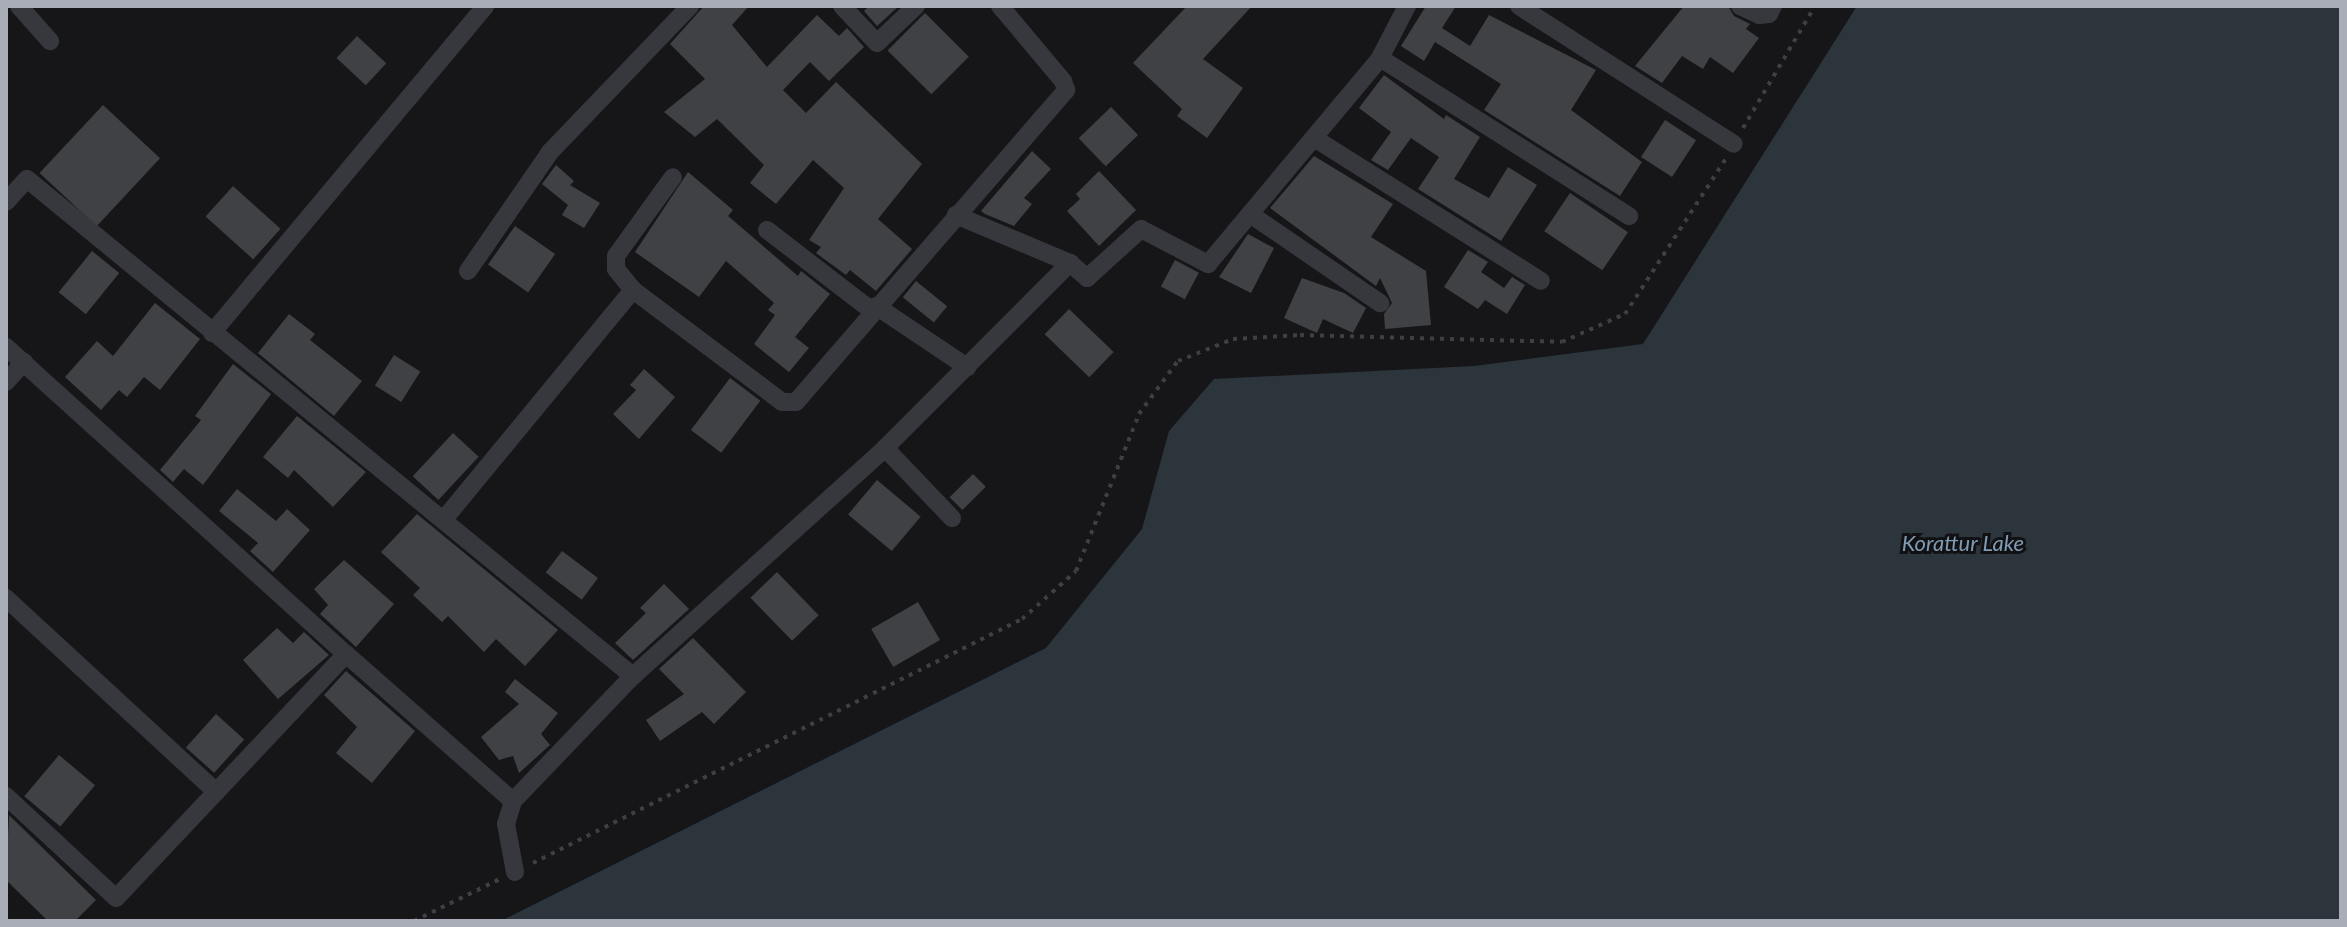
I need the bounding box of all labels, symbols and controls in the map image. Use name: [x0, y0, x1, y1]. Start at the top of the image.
water label: Korattur Lake: [1902, 530, 2024, 556]

